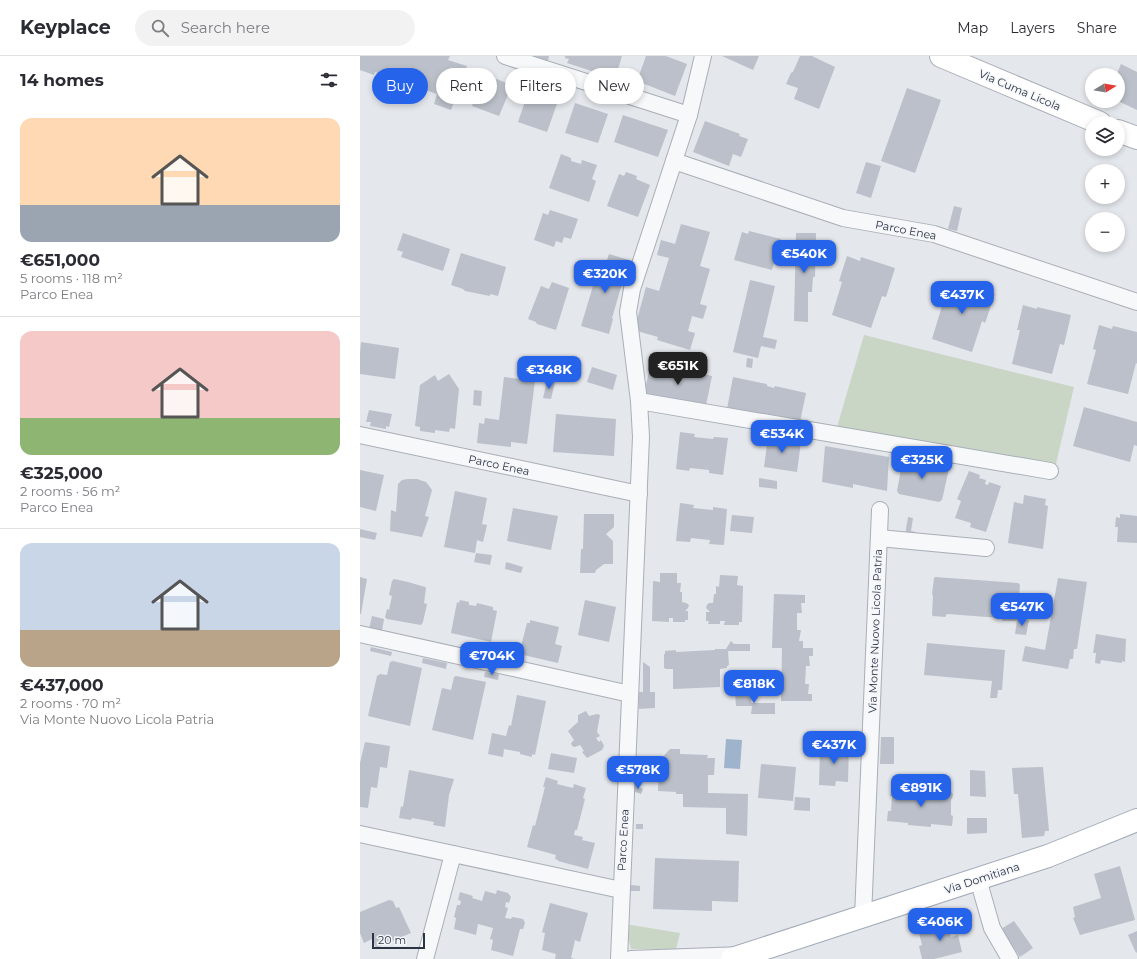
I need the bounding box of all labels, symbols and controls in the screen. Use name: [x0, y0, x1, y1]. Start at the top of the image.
search box: [135, 10, 415, 46]
text: Keyplace: [20, 16, 111, 39]
icon: search: [149, 17, 171, 39]
text: Search here: [181, 18, 270, 37]
text: Map: [957, 19, 988, 37]
text: Layers: [1010, 19, 1055, 37]
text: Share: [1077, 19, 1117, 37]
street label: Via Cuma Licola: [977, 66, 1063, 114]
chip: Buy: [372, 68, 428, 104]
chip: Rent: [436, 68, 497, 104]
chip: Filters: [505, 68, 576, 104]
chip: New: [584, 68, 644, 104]
north arrow: [1085, 68, 1125, 108]
map controls: [1085, 68, 1125, 252]
icon: filters: [318, 69, 340, 91]
text: 14 homes: [20, 70, 104, 90]
button: layers: [1085, 116, 1125, 156]
icon: home: [144, 144, 216, 216]
button: +: [1085, 164, 1125, 204]
button: −: [1085, 212, 1125, 252]
street label: Parco Enea: [874, 217, 938, 243]
pin: €540K: [776, 240, 832, 274]
text: €540K: [781, 245, 827, 261]
text: €651,000: [20, 250, 100, 270]
pin: €320K: [577, 260, 633, 294]
text: €320K: [583, 265, 627, 281]
text: 5 rooms · 118 m²: [20, 270, 123, 286]
pin: €437K: [934, 281, 990, 315]
text: Parco Enea: [20, 286, 93, 302]
text: €437K: [940, 286, 984, 302]
pin: €651K: [650, 352, 706, 386]
pin: €348K: [521, 356, 577, 390]
icon: home: [144, 357, 216, 429]
text: €651K: [657, 357, 699, 373]
text: €348K: [526, 361, 572, 377]
pin: €534K: [754, 420, 810, 454]
text: €534K: [760, 425, 804, 441]
pin: €325K: [894, 446, 950, 480]
text: €325K: [900, 451, 944, 467]
street label: Parco Enea: [467, 452, 531, 478]
text: €325,000: [20, 463, 103, 483]
text: 2 rooms · 56 m²: [20, 483, 120, 499]
text: Parco Enea: [20, 499, 93, 515]
street label: Via Monte Nuovo Licola Patria: [865, 549, 885, 713]
icon: home: [144, 569, 216, 641]
pin: €547K: [994, 593, 1050, 627]
text: €547K: [1000, 598, 1044, 614]
pin: €704K: [464, 642, 520, 676]
text: €704K: [469, 647, 515, 663]
pin: €818K: [726, 670, 782, 704]
text: €437,000: [20, 675, 104, 695]
text: €818K: [733, 675, 775, 691]
text: 2 rooms · 70 m²: [20, 695, 121, 711]
text: Via Monte Nuovo Licola Patria: [20, 711, 214, 727]
pin: €437K: [806, 731, 862, 765]
text: €437K: [812, 736, 856, 752]
pin: €578K: [610, 756, 666, 790]
text: €578K: [616, 761, 660, 777]
pin: €891K: [893, 774, 949, 808]
text: €891K: [900, 779, 942, 795]
street label: Parco Enea: [614, 809, 632, 871]
street label: Via Domitiana: [943, 859, 1021, 897]
pin: €406K: [912, 908, 968, 942]
text: €406K: [917, 913, 963, 929]
scale bar: [372, 931, 425, 950]
text: 20 m: [378, 933, 406, 947]

